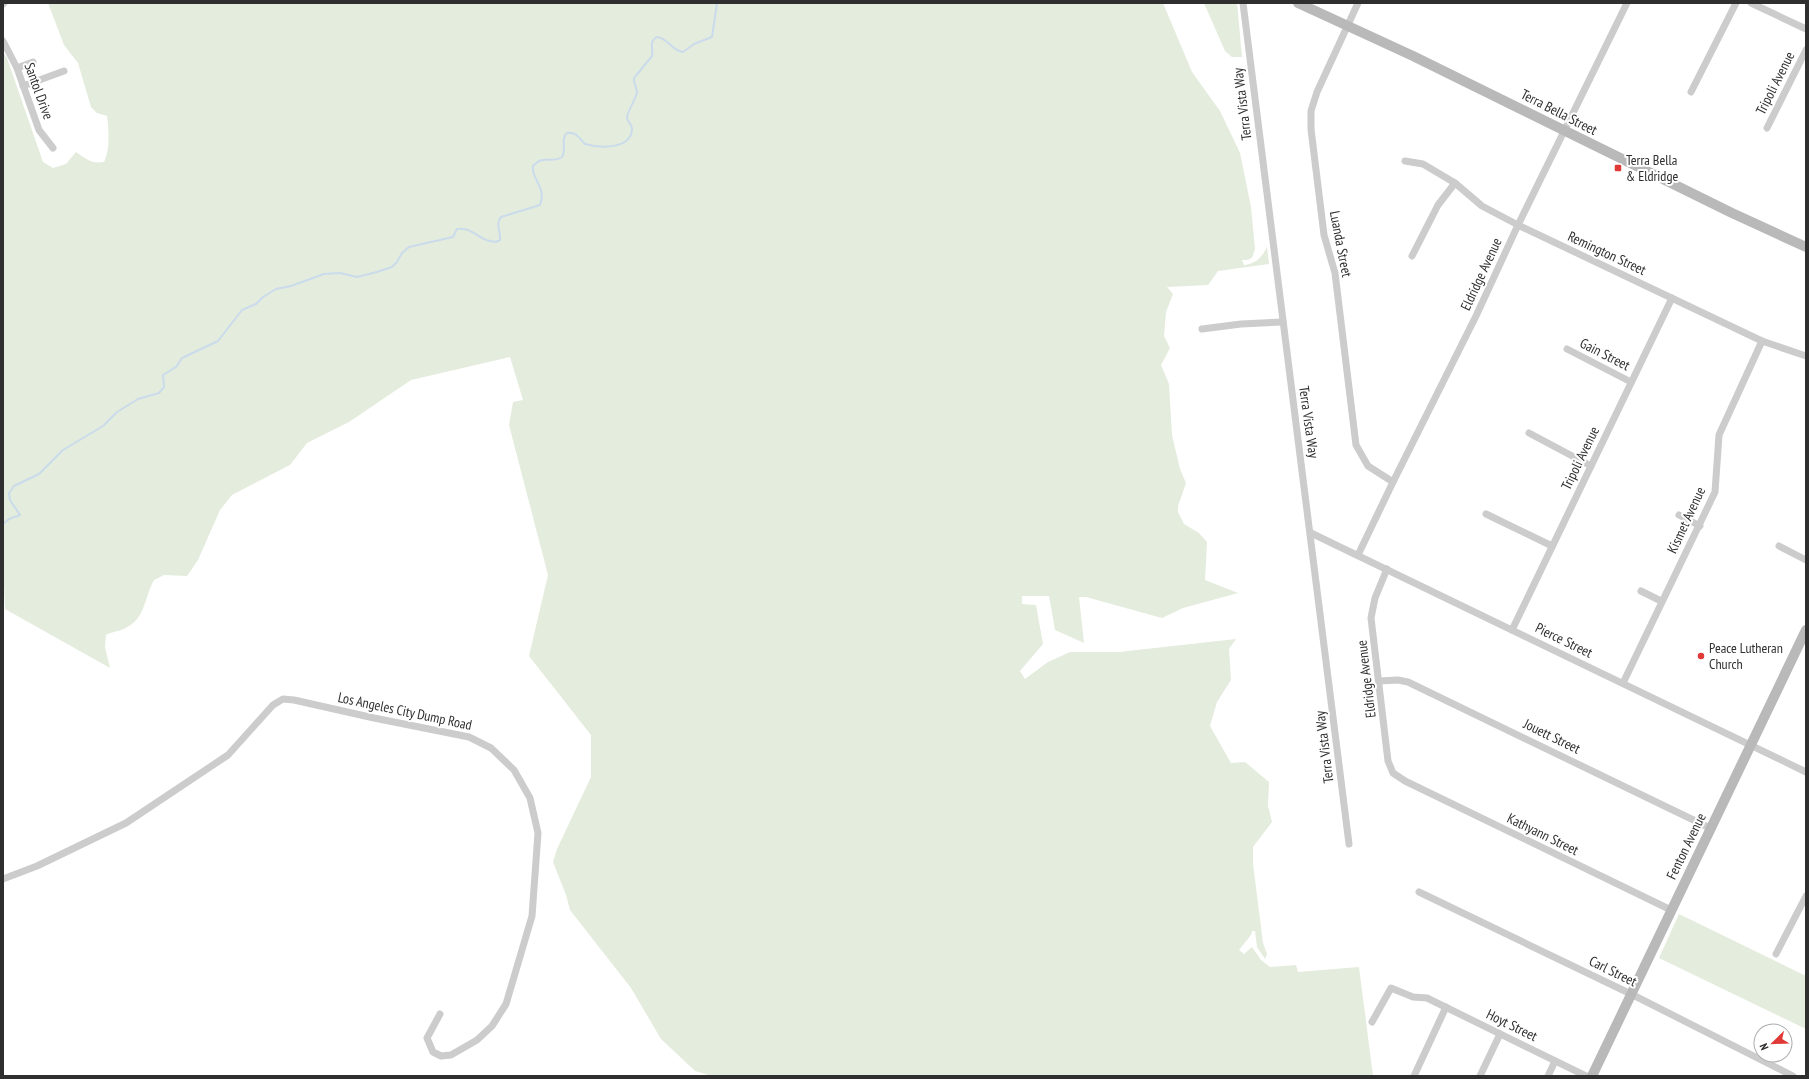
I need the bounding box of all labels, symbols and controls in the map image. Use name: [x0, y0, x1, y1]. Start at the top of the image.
street label: Tripoli Avenue: [1751, 48, 1799, 118]
street label: Santol Drive: [20, 60, 58, 122]
street label: Terra Vista Way: [1229, 66, 1255, 141]
street label: Terra Bella Street: [1518, 85, 1600, 139]
place label: Terra Bella & Eldridge: [1626, 151, 1678, 185]
marker: Terra Bella & Eldridge: [1613, 163, 1623, 173]
street label: Luanda Street: [1326, 209, 1356, 279]
street label: Remington Street: [1565, 227, 1649, 279]
street label: Eldridge Avenue: [1456, 235, 1506, 313]
street label: Gain Street: [1577, 334, 1633, 374]
street label: Terra Vista Way: [1295, 385, 1323, 460]
street label: Tripoli Avenue: [1557, 423, 1603, 493]
street label: Kismet Avenue: [1663, 484, 1709, 556]
street label: Pierce Street: [1532, 618, 1596, 662]
street label: Eldridge Avenue: [1352, 639, 1380, 719]
place label: Peace Lutheran Church: [1709, 639, 1783, 673]
marker: Peace Lutheran Church: [1696, 651, 1706, 661]
street label: Los Angeles City Dump Road: [336, 688, 474, 734]
street label: Terra Vista Way: [1311, 709, 1337, 784]
street label: Jouett Street: [1520, 714, 1583, 758]
street label: Kathyann Street: [1504, 809, 1582, 859]
street label: Fenton Avenue: [1662, 810, 1710, 882]
street label: Carl Street: [1586, 952, 1640, 990]
street label: Hoyt Street: [1484, 1005, 1541, 1045]
north arrow: [1753, 1023, 1793, 1063]
text: N: [1756, 1041, 1771, 1052]

